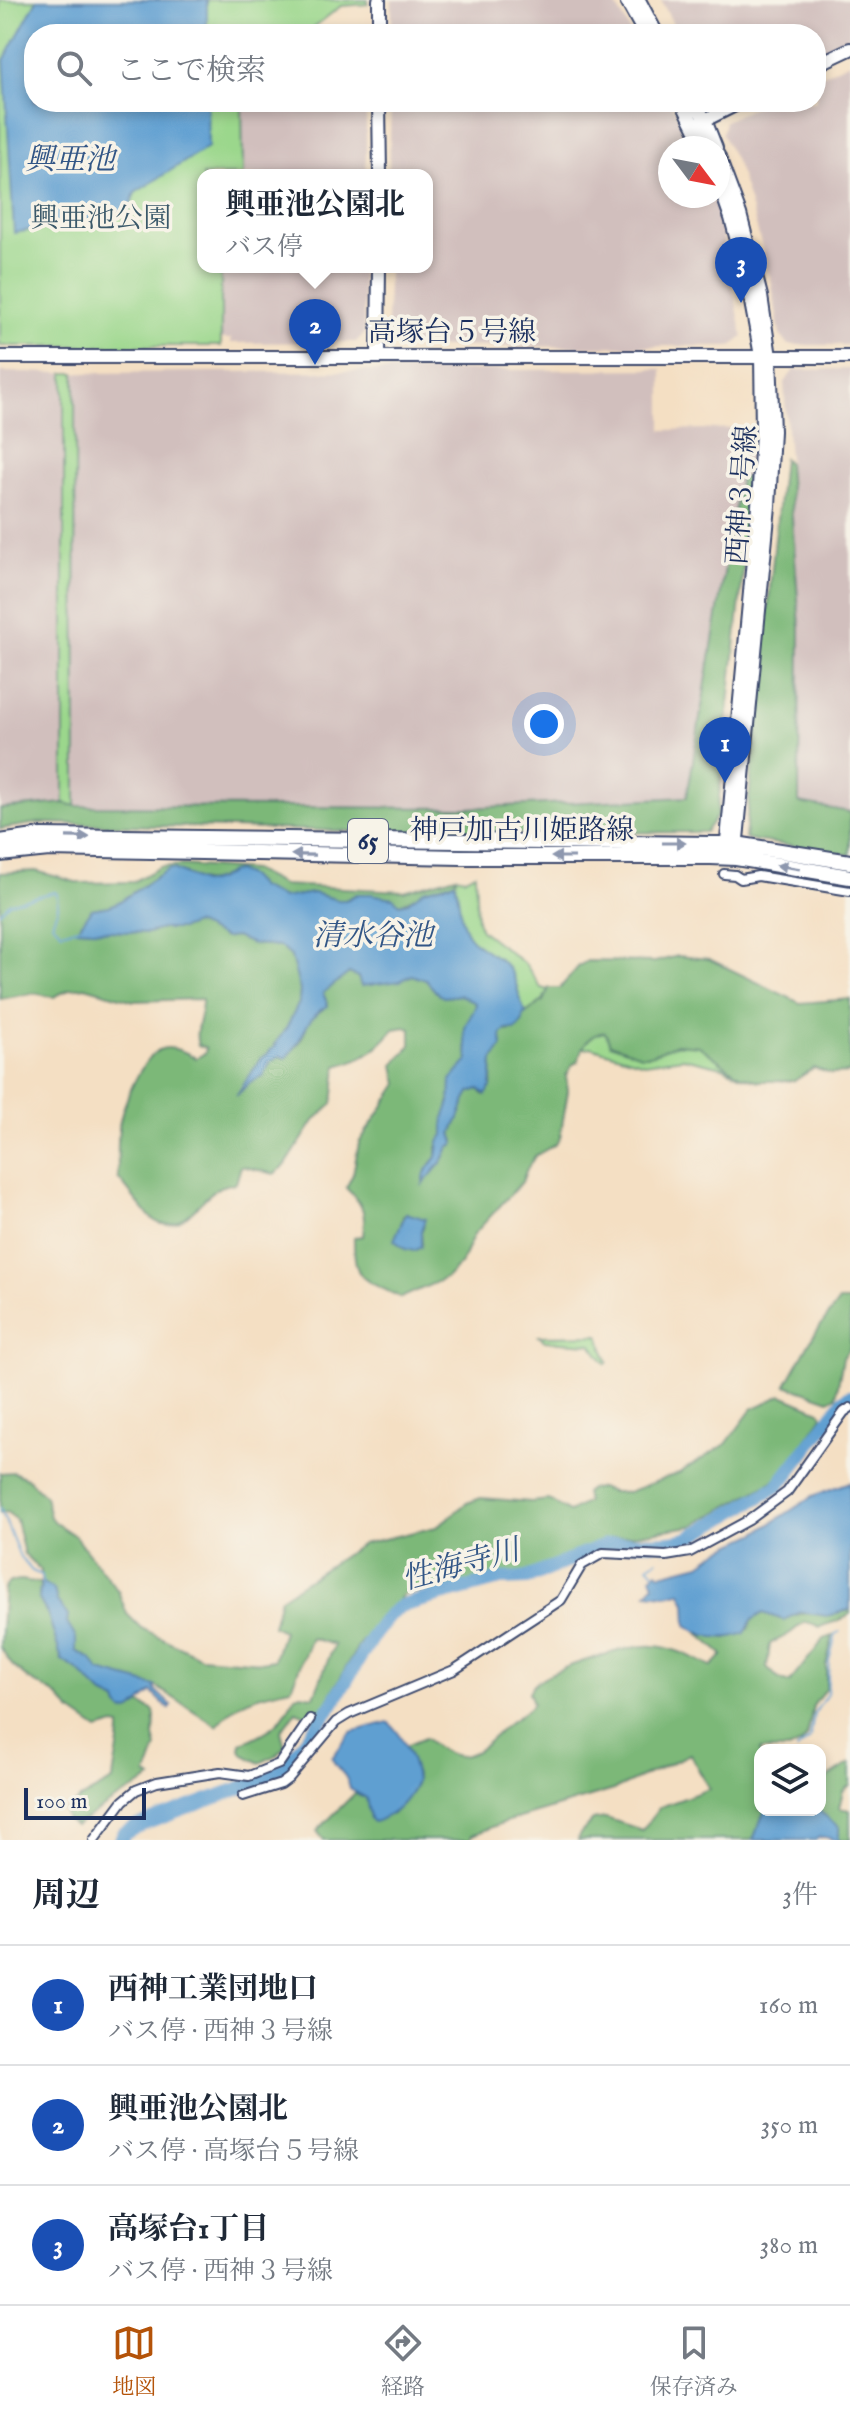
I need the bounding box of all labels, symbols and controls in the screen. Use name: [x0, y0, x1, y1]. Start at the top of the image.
search box: [24, 24, 826, 112]
icon: search: [52, 46, 96, 90]
text: ここで検索: [116, 53, 266, 91]
north arrow: [658, 136, 730, 208]
water label: 興亜池: [25, 142, 118, 180]
popup: [197, 169, 433, 273]
text: 興亜池公園北: [225, 187, 405, 225]
park label: 興亜池公園: [31, 202, 171, 237]
text: バス停: [225, 231, 303, 264]
pin: 3: [715, 237, 767, 303]
pin: 2: [289, 299, 341, 365]
street label: 高塚台５号線: [368, 316, 536, 351]
street label: 西神３号線: [721, 424, 765, 566]
your location: [524, 704, 564, 744]
pin: 1: [699, 717, 751, 783]
street label: 神戸加古川姫路線: [410, 814, 634, 849]
road number: 65: [348, 819, 388, 863]
one-way arrow: [66, 831, 91, 843]
one-way arrow: [662, 837, 687, 850]
one-way arrow: [290, 849, 315, 861]
one-way arrow: [550, 851, 575, 863]
one-way arrow: [775, 860, 800, 873]
water label: 清水谷池: [313, 918, 436, 956]
water label: 性海寺川: [398, 1531, 527, 1600]
map controls: [754, 1744, 826, 1816]
button: layers: [754, 1744, 826, 1816]
scale bar: [24, 1784, 146, 1820]
text: 100 m: [36, 1788, 88, 1816]
text: 周辺: [32, 1875, 100, 1918]
text: 3件: [782, 1879, 818, 1912]
text: 西神工業団地口: [108, 1971, 318, 2009]
text: 1: [53, 1989, 63, 2022]
text: 160 m: [759, 1989, 818, 2022]
text: バス停 · 西神３号線: [108, 2015, 333, 2048]
text: 興亜池公園北: [108, 2091, 288, 2129]
text: 2: [52, 2109, 64, 2142]
text: 350 m: [760, 2109, 818, 2142]
text: バス停 · 高塚台５号線: [108, 2135, 359, 2168]
text: 高塚台1丁目: [108, 2211, 269, 2249]
text: 3: [53, 2229, 63, 2262]
text: 380 m: [760, 2229, 818, 2262]
text: バス停 · 西神３号線: [108, 2255, 333, 2288]
tab: 地図: [112, 2321, 156, 2402]
tab: 経路: [381, 2321, 425, 2402]
tab: 保存済み: [650, 2321, 738, 2402]

